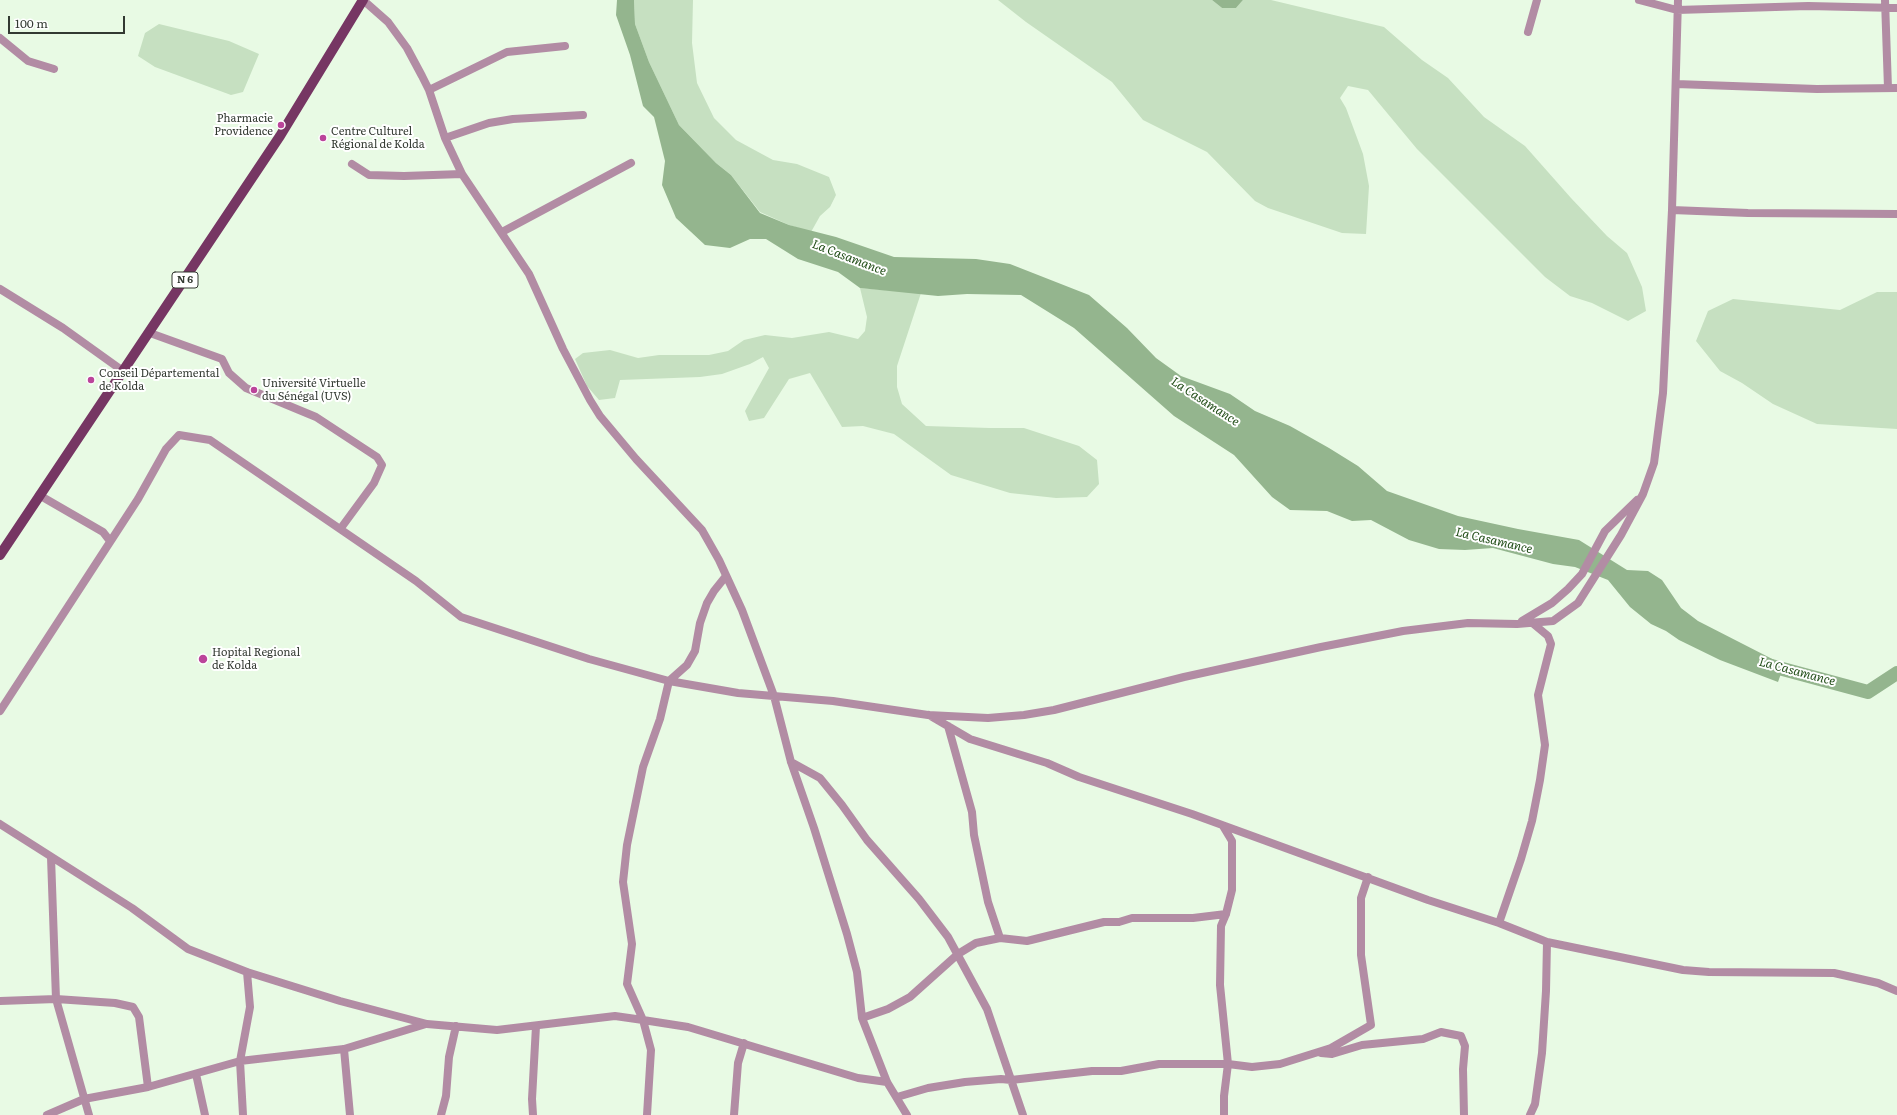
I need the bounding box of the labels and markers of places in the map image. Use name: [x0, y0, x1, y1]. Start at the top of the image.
place label: Pharmacie Providence: [214, 112, 273, 138]
marker: Pharmacie Providence: [276, 120, 286, 130]
place label: Centre Culturel Régional de Kolda: [331, 125, 425, 151]
marker: Centre Culturel Régional de Kolda: [318, 133, 328, 143]
place label: Conseil Départemental de Kolda: [99, 367, 219, 393]
marker: Conseil Départemental de Kolda: [86, 375, 96, 385]
place label: Université Virtuelle du Sénégal (UVS): [262, 377, 366, 403]
marker: Université Virtuelle du Sénégal (UVS): [249, 385, 259, 395]
place label: Hopital Regional de Kolda: [212, 646, 300, 672]
marker: Hopital Regional de Kolda: [197, 653, 209, 665]

